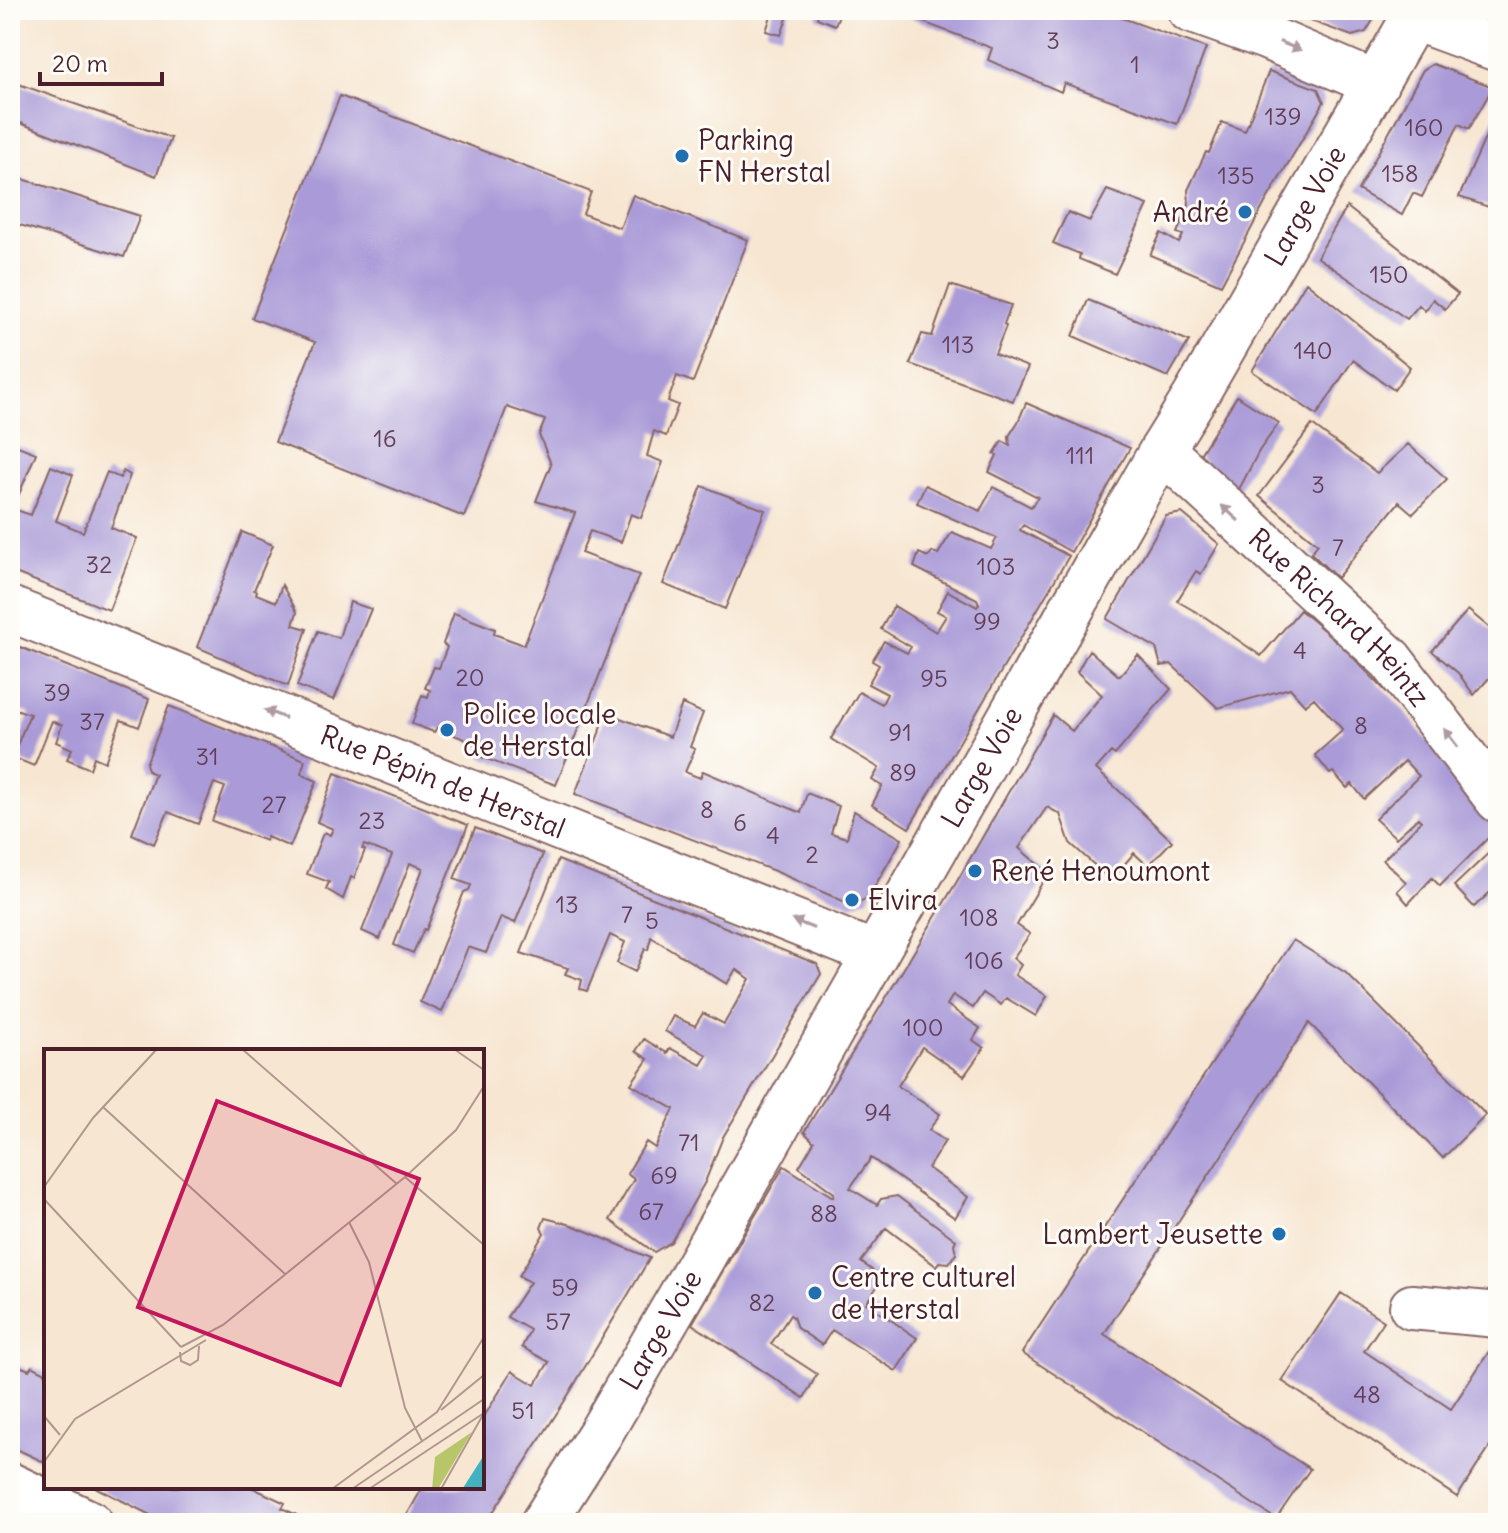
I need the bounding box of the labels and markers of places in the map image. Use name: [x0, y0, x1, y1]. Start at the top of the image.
place label: Parking FN Herstal: [698, 122, 831, 190]
marker: Parking FN Herstal: [673, 147, 691, 165]
place label: André: [1153, 194, 1229, 230]
marker: André: [1236, 203, 1254, 221]
place label: Police locale de Herstal: [463, 696, 616, 764]
marker: Police locale de Herstal: [438, 721, 456, 739]
place label: René Henoumont: [991, 853, 1210, 889]
marker: René Henoumont: [966, 862, 984, 880]
place label: Elvira: [868, 882, 938, 918]
marker: Elvira: [843, 891, 861, 909]
place label: Lambert Jeusette: [1042, 1216, 1263, 1252]
marker: Lambert Jeusette: [1270, 1225, 1288, 1243]
place label: Centre culturel de Herstal: [831, 1259, 1016, 1327]
marker: Centre culturel de Herstal: [806, 1284, 824, 1302]

